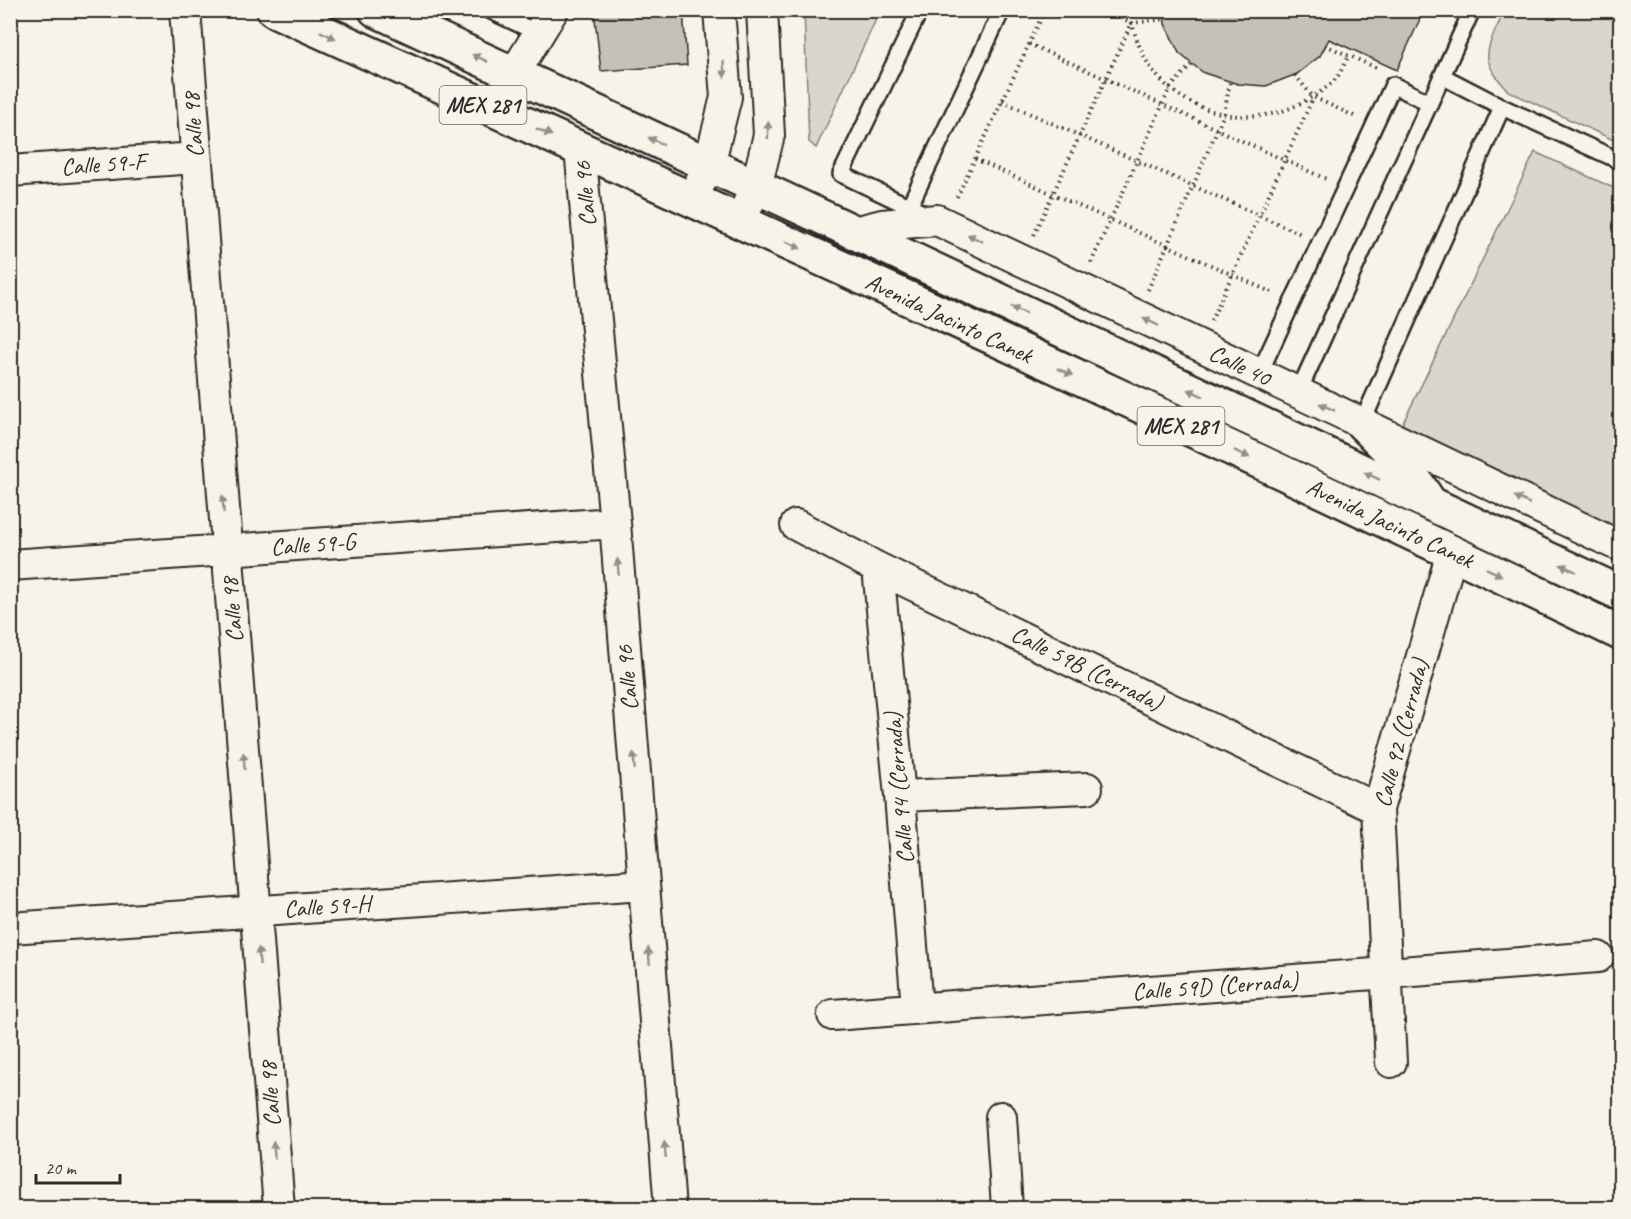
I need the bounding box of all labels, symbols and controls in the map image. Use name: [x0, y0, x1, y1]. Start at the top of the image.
one-way arrow: [319, 30, 336, 39]
one-way arrow: [471, 54, 488, 63]
one-way arrow: [719, 59, 728, 78]
road number: MEX 281: [440, 86, 526, 124]
street label: Calle 98: [176, 89, 210, 159]
one-way arrow: [763, 120, 773, 139]
one-way arrow: [535, 128, 552, 137]
one-way arrow: [648, 136, 665, 145]
street label: Calle 59-F: [60, 146, 151, 182]
street label: Calle 96: [567, 159, 603, 228]
one-way arrow: [967, 234, 984, 243]
one-way arrow: [784, 241, 801, 250]
street label: Avenida Jacinto Canek: [861, 266, 1039, 371]
one-way arrow: [1011, 305, 1028, 314]
one-way arrow: [1143, 318, 1160, 327]
street label: Calle 40: [1204, 337, 1278, 394]
one-way arrow: [1056, 367, 1073, 376]
one-way arrow: [1187, 388, 1204, 397]
one-way arrow: [1318, 402, 1336, 412]
road number: MEX 281: [1138, 407, 1224, 445]
one-way arrow: [1233, 450, 1250, 459]
street label: Avenida Jacinto Canek: [1302, 471, 1480, 576]
one-way arrow: [1364, 471, 1381, 480]
one-way arrow: [219, 495, 228, 514]
one-way arrow: [1513, 495, 1530, 504]
street label: Calle 59-G: [270, 526, 359, 562]
one-way arrow: [613, 558, 623, 577]
one-way arrow: [1559, 563, 1576, 572]
one-way arrow: [1486, 568, 1503, 577]
street label: Calle 98: [214, 574, 250, 644]
street label: Calle 59B (Cerrada): [1006, 618, 1168, 718]
street label: Calle 96: [609, 643, 645, 712]
street label: Calle 92 (Cerrada): [1367, 655, 1435, 810]
street label: Calle 94 (Cerrada): [877, 710, 921, 865]
one-way arrow: [239, 752, 249, 771]
one-way arrow: [629, 752, 639, 771]
street label: Calle 59-H: [283, 888, 376, 924]
one-way arrow: [254, 946, 264, 965]
one-way arrow: [645, 946, 654, 965]
street label: Calle 59D (Cerrada): [1131, 965, 1300, 1007]
street label: Calle 98: [253, 1058, 287, 1128]
one-way arrow: [270, 1141, 279, 1160]
one-way arrow: [660, 1141, 670, 1160]
scale bar: [36, 1147, 120, 1185]
text: 20 m: [45, 1157, 78, 1179]

